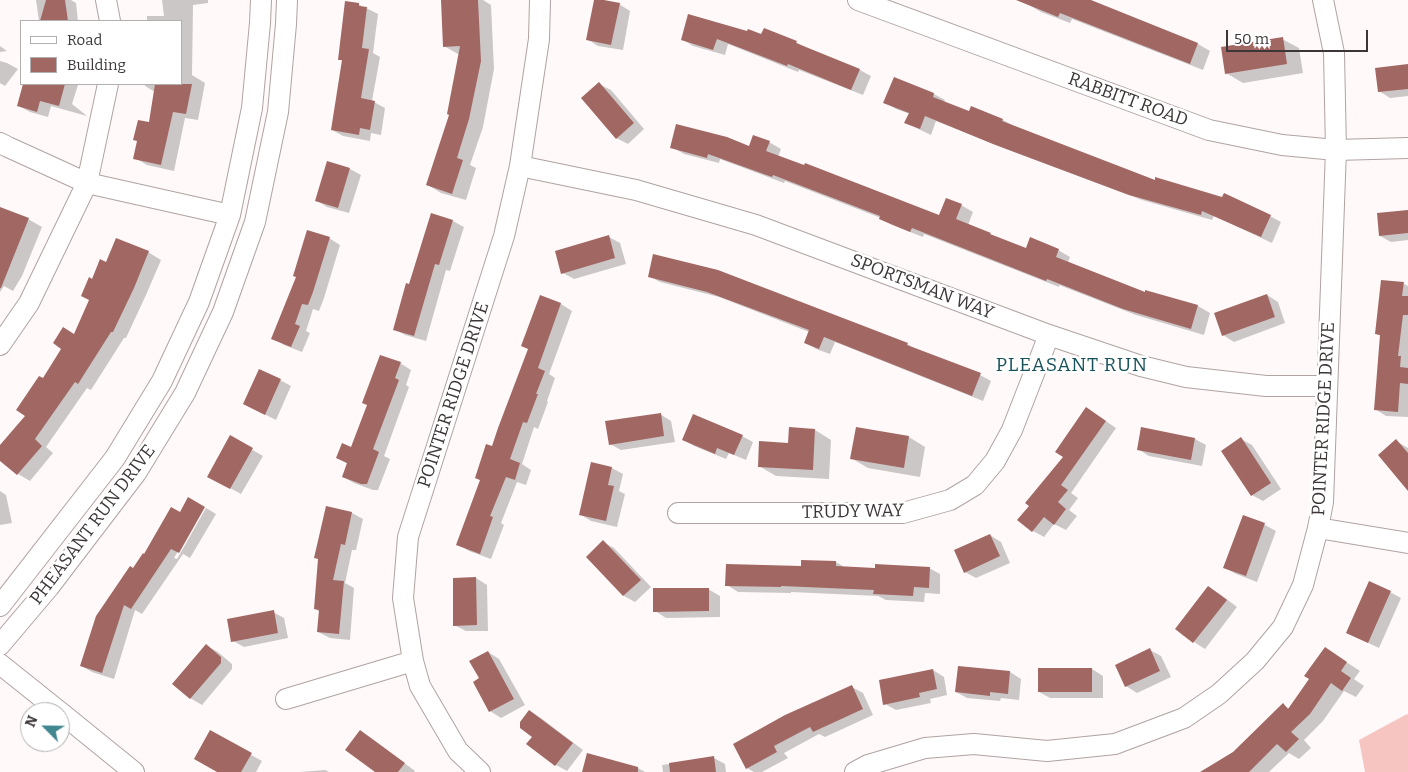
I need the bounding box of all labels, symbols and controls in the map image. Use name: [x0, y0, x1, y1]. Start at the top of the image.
legend: [20, 20, 182, 85]
scale bar: [1228, 20, 1370, 52]
text: 50 m: [1234, 30, 1269, 48]
text: Road: [67, 31, 102, 49]
text: Building: [67, 56, 126, 74]
street label: RABBITT ROAD: [1065, 68, 1191, 132]
street label: SPORTSMAN WAY: [847, 250, 997, 324]
street label: POINTER RIDGE DRIVE: [414, 299, 494, 491]
street label: POINTER RIDGE DRIVE: [1308, 322, 1340, 516]
district label: PLEASANT RUN: [994, 355, 1150, 377]
street label: PHEASANT RUN DRIVE: [26, 441, 160, 609]
street label: TRUDY WAY: [802, 500, 904, 524]
north arrow: [20, 702, 70, 752]
text: N: [22, 713, 42, 730]

